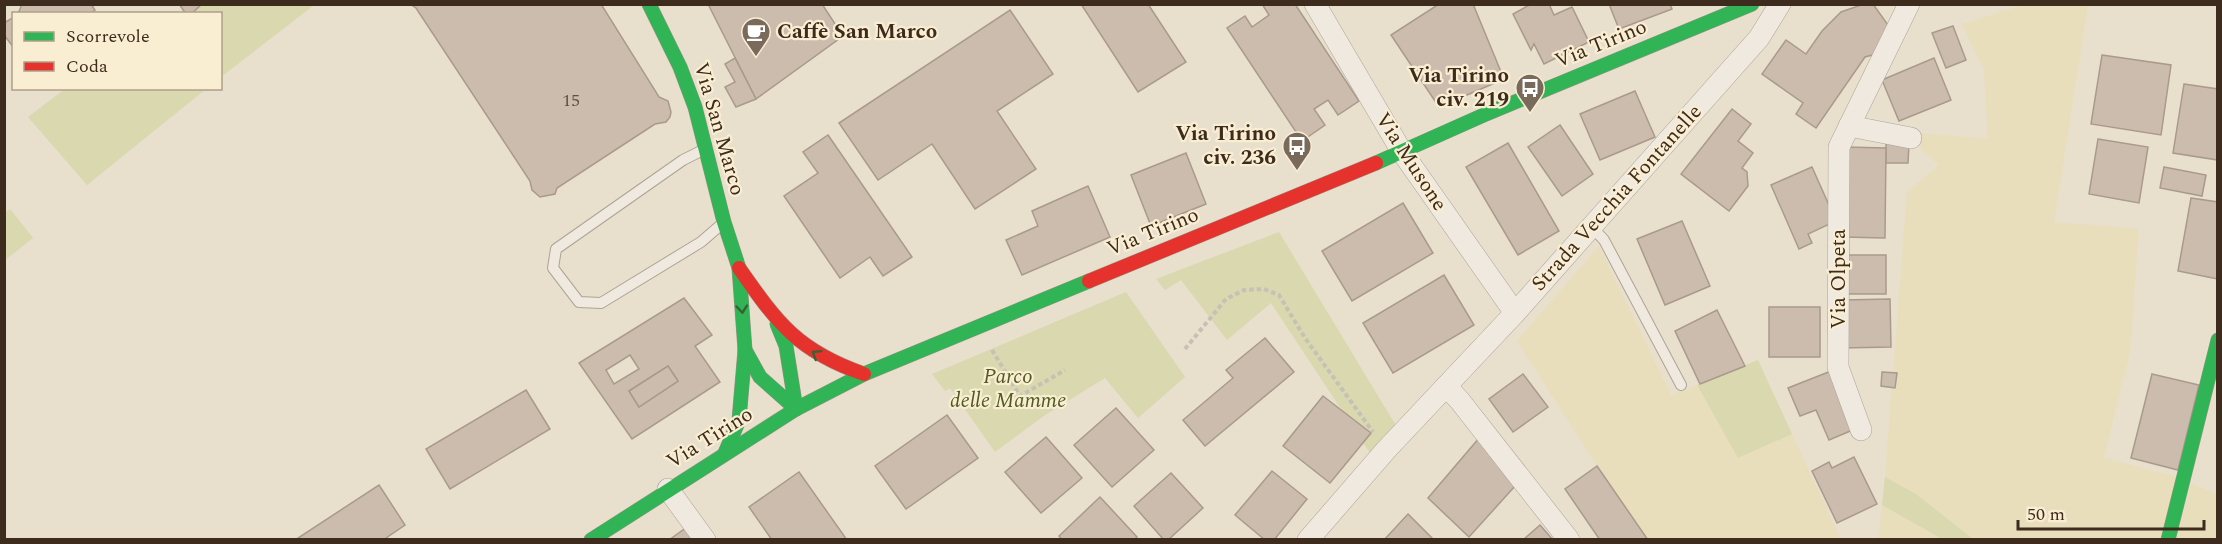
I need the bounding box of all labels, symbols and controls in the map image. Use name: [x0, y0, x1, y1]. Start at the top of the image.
street label: Via Tirino: [1550, 11, 1652, 77]
legend: [12, 12, 222, 90]
cafe icon: Caffè San Marco: [740, 16, 772, 58]
place label: Caffè San Marco: [777, 16, 937, 48]
text: Scorrevole: [66, 23, 150, 50]
text: Coda: [66, 53, 108, 80]
street label: Via San Marco: [685, 59, 753, 199]
place label: Via Tirino civ. 219: [1408, 60, 1509, 116]
bus stop icon: Via Tirino civ. 219: [1514, 72, 1546, 114]
house number: 15: [562, 87, 580, 114]
street label: Strada Vecchia Fontanelle: [1524, 97, 1710, 299]
street label: Via Musone: [1367, 106, 1455, 218]
place label: Via Tirino civ. 236: [1175, 118, 1276, 174]
bus stop icon: Via Tirino civ. 236: [1281, 130, 1313, 172]
street label: Via Tirino: [1102, 199, 1204, 265]
street label: Via Olpeta: [1823, 228, 1855, 329]
one-way arrow: [735, 305, 748, 314]
one-way arrow: [812, 349, 822, 361]
park label: Parco delle Mamme: [950, 361, 1066, 417]
street label: Via Tirino: [660, 399, 760, 477]
scale bar: [2018, 493, 2204, 531]
text: 50 m: [2027, 501, 2065, 528]

